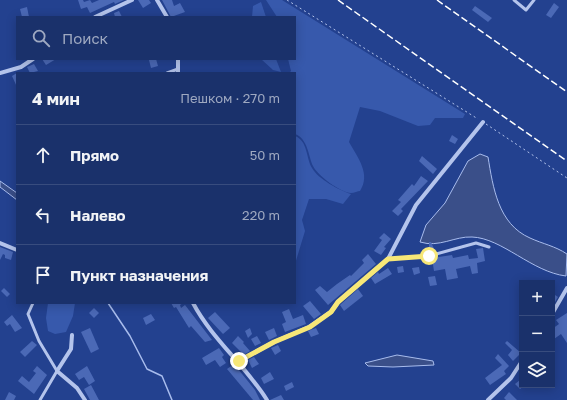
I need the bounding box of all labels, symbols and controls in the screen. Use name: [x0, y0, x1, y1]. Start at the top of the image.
search box: [16, 16, 296, 60]
icon: search: [30, 27, 52, 49]
text: Поиск: [62, 29, 108, 47]
text: 4 мин: [32, 88, 80, 109]
text: Пешком · 270 m: [180, 90, 280, 106]
icon: ahead: [32, 144, 54, 166]
text: Прямо: [70, 146, 119, 164]
text: 50 m: [250, 147, 280, 163]
icon: left: [32, 204, 54, 226]
text: Налево: [70, 206, 126, 224]
text: 220 m: [242, 207, 280, 223]
route start: [420, 247, 438, 265]
icon: arrive: [32, 264, 54, 286]
text: Пункт назначения: [70, 266, 208, 284]
map controls: [519, 280, 555, 388]
button: +: [519, 280, 555, 316]
button: −: [519, 316, 555, 352]
route end: [230, 352, 248, 370]
button: layers: [519, 352, 555, 388]

